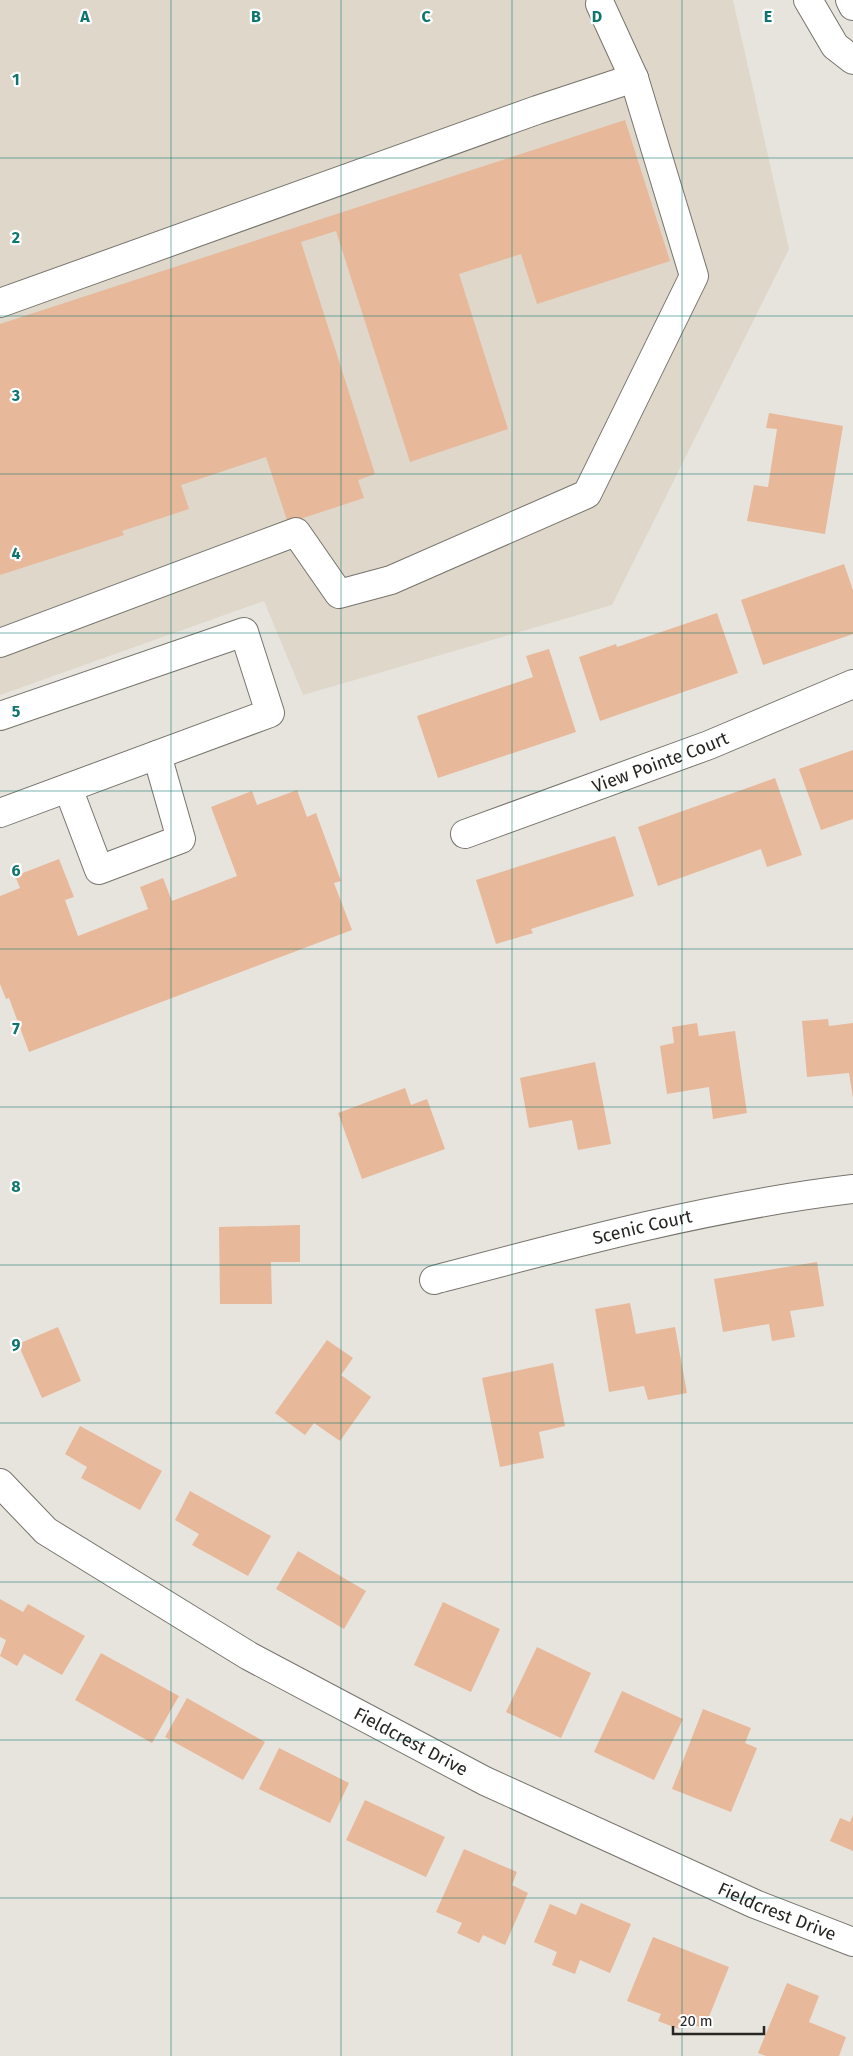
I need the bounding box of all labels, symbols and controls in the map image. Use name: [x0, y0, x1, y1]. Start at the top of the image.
text: A: [79, 7, 90, 26]
text: B: [251, 7, 261, 26]
text: C: [421, 7, 431, 26]
text: D: [592, 7, 602, 26]
text: E: [764, 7, 772, 26]
text: 1: [12, 70, 20, 89]
text: 2: [12, 228, 20, 247]
text: 3: [11, 386, 20, 405]
text: 4: [11, 544, 21, 563]
text: 5: [12, 702, 21, 721]
street label: View Pointe Court: [589, 727, 732, 798]
text: 6: [11, 861, 21, 880]
text: 7: [12, 1019, 20, 1038]
text: 8: [11, 1177, 21, 1196]
street label: Scenic Court: [591, 1205, 694, 1249]
text: 9: [12, 1335, 21, 1354]
street label: Fieldcrest Drive: [350, 1703, 472, 1781]
street label: Fieldcrest Drive: [714, 1878, 839, 1945]
scale bar: [673, 2004, 764, 2036]
text: 20 m: [680, 2012, 713, 2030]

